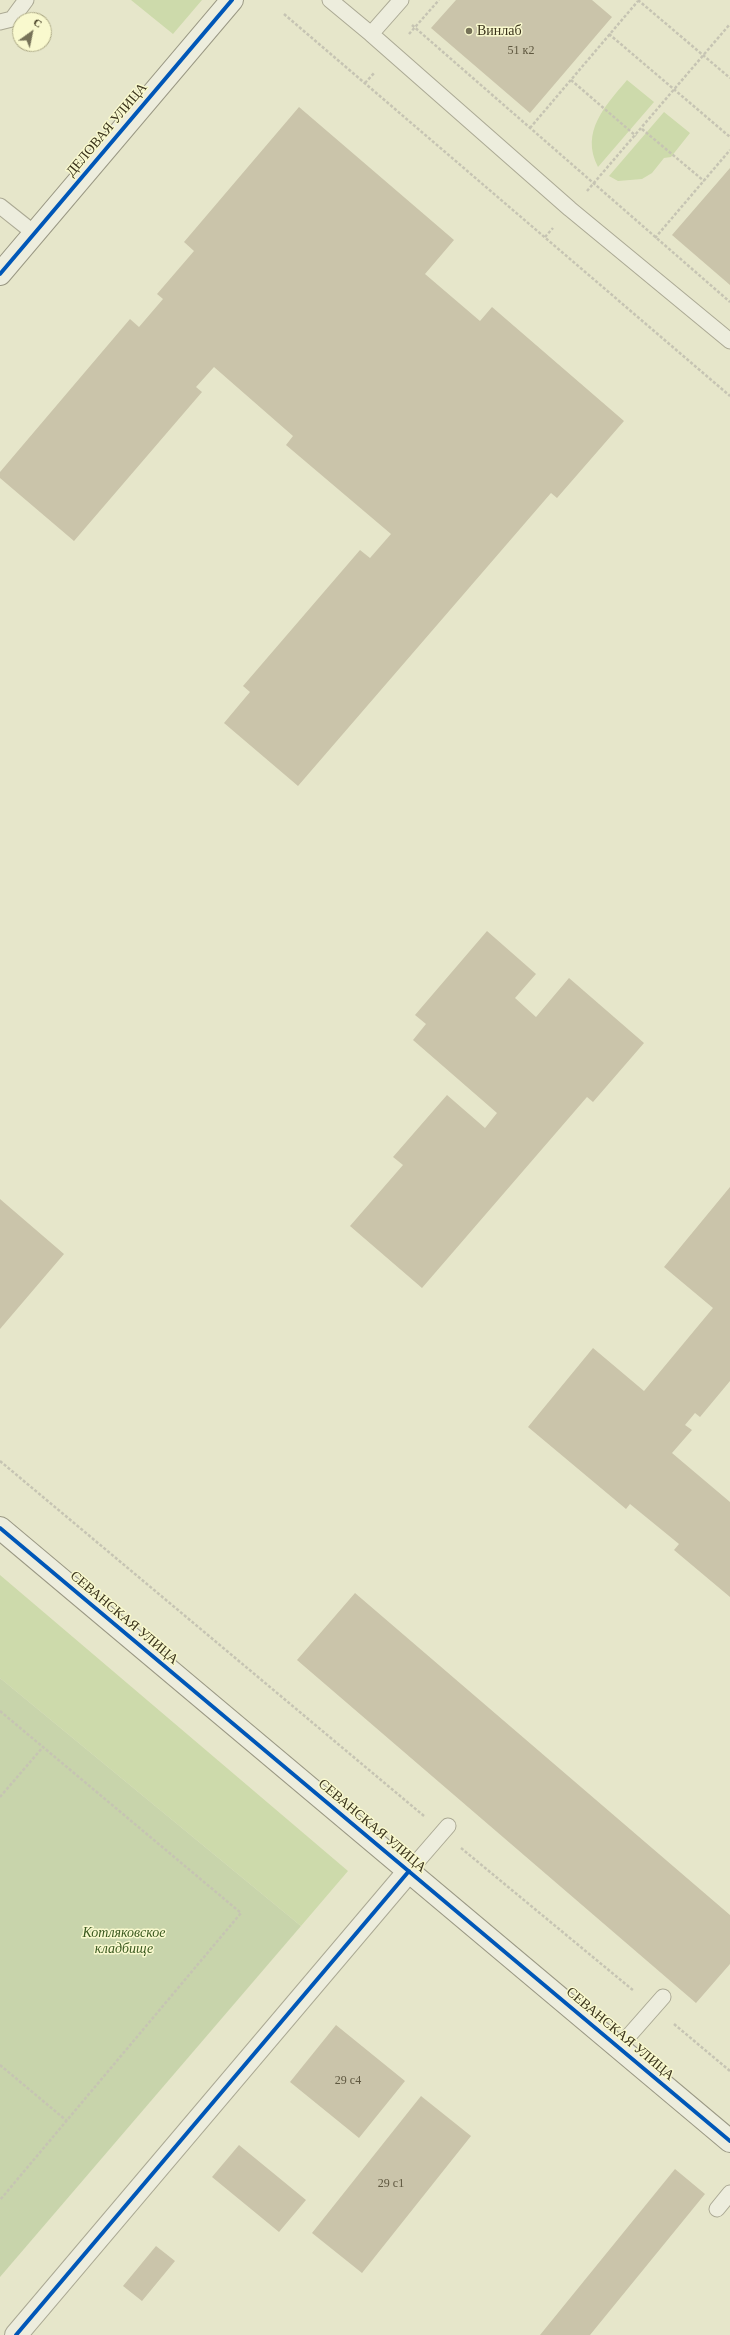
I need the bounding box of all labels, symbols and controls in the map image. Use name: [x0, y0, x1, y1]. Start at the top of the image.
north arrow: [12, 12, 52, 52]
text: С: [31, 16, 45, 30]
place label: Винлаб: [477, 23, 522, 39]
marker: Винлаб: [464, 26, 474, 36]
house number: 51 к2: [508, 44, 534, 58]
street label: ДЕЛОВАЯ УЛИЦА: [63, 80, 151, 180]
street label: СЕВАНСКАЯ УЛИЦА: [66, 1568, 182, 1668]
street label: СЕВАНСКАЯ УЛИЦА: [314, 1776, 430, 1876]
park label: Котляковское кладбище: [83, 1925, 165, 1958]
street label: СЕВАНСКАЯ УЛИЦА: [562, 1984, 678, 2084]
house number: 29 с4: [335, 2074, 361, 2088]
house number: 29 с1: [378, 2177, 404, 2191]

